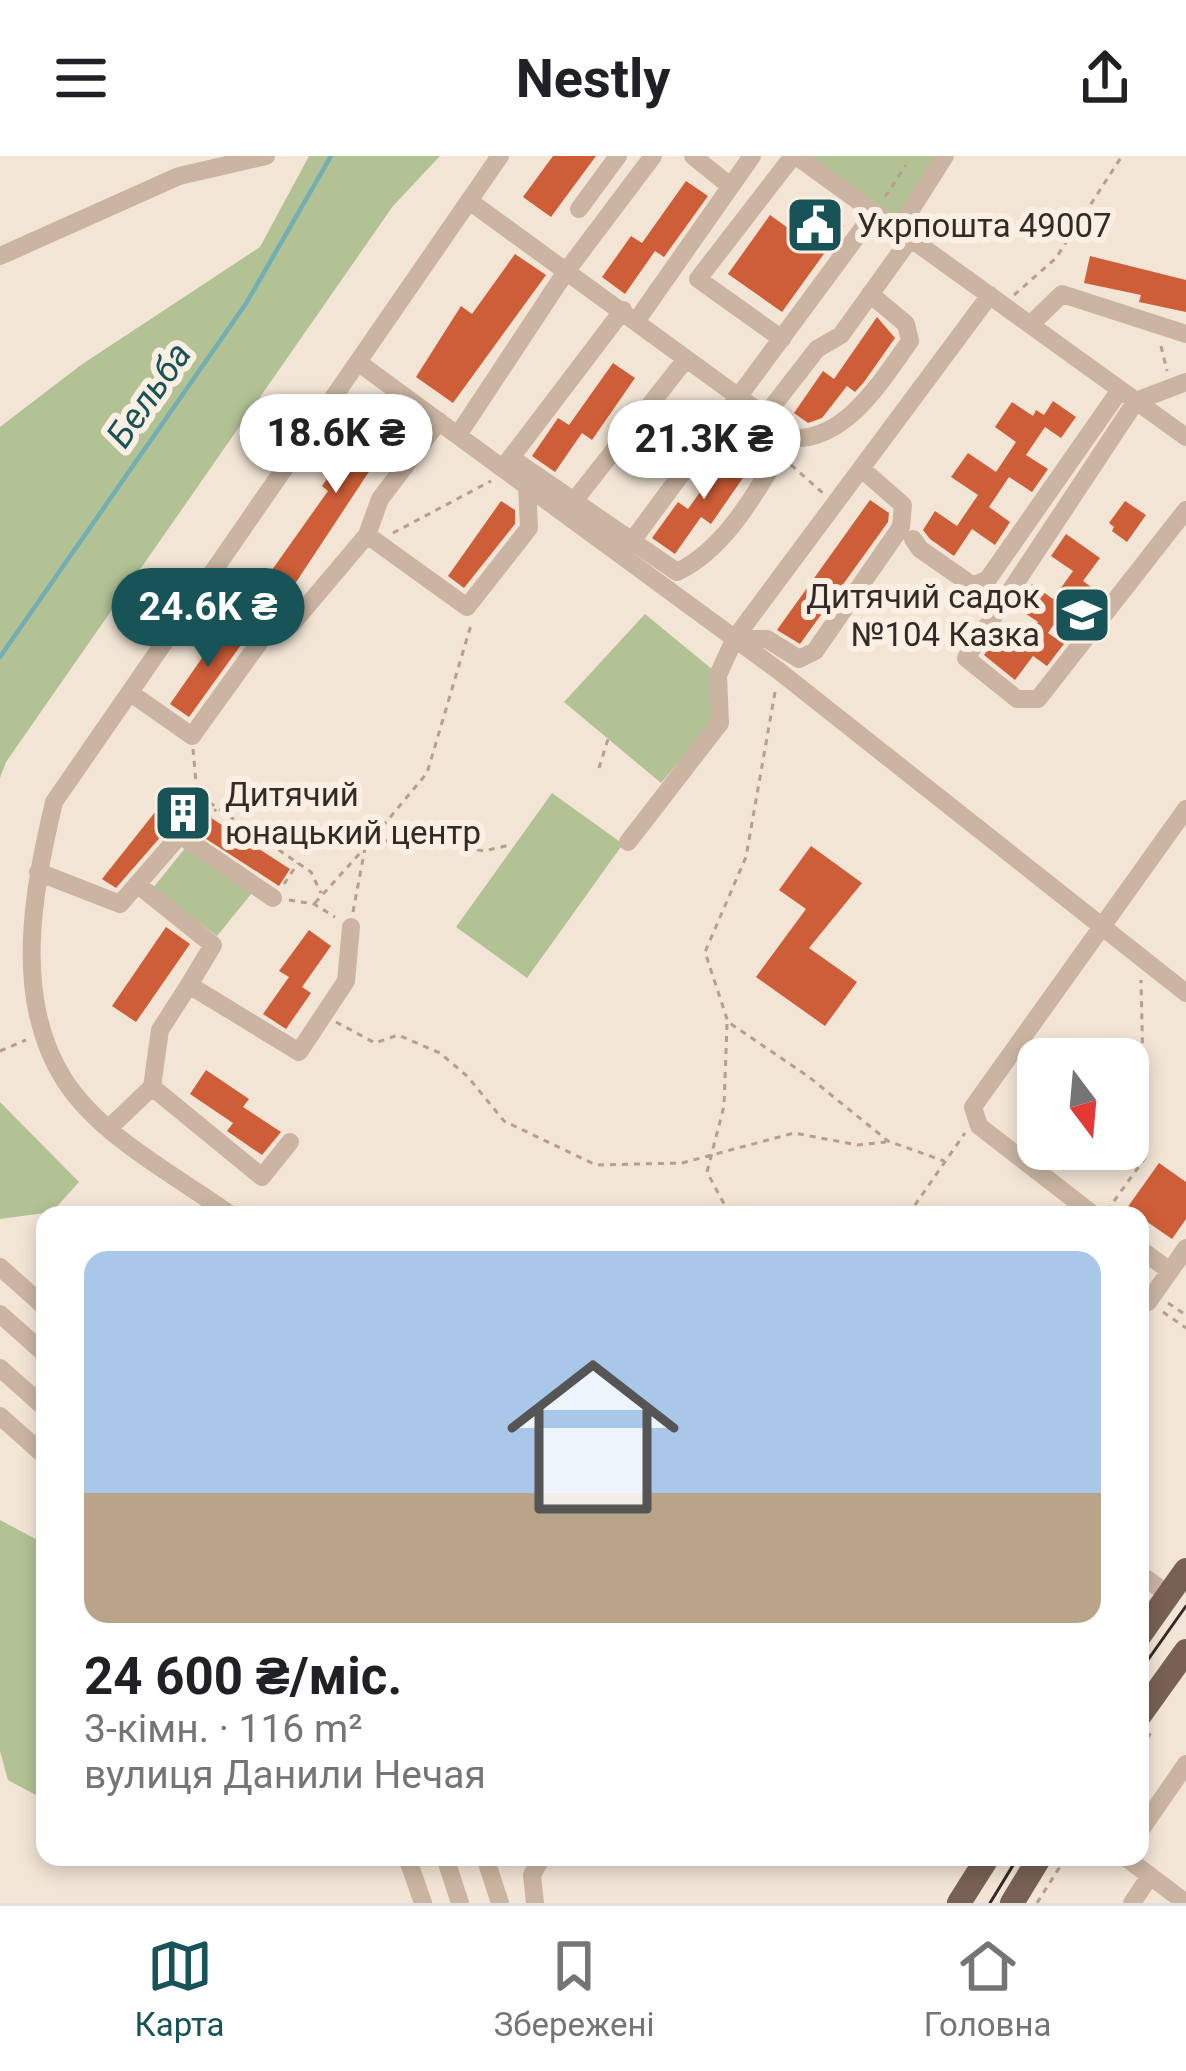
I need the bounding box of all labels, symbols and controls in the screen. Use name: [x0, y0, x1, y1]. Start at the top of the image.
icon: menu: [48, 45, 114, 111]
icon: share: [1072, 45, 1138, 111]
text: Nestly: [516, 47, 670, 110]
public building icon: Укрпошта 49007: [784, 194, 846, 256]
place label: Укрпошта 49007: [857, 206, 1112, 245]
water label: Бельба: [98, 335, 200, 455]
pin: 18.6K ₴: [225, 394, 447, 496]
pin: 21.3K ₴: [593, 400, 815, 502]
text: 18.6K ₴: [267, 410, 405, 456]
text: 21.3K ₴: [635, 416, 773, 462]
pin: 24.6K ₴: [97, 568, 319, 670]
place label: Дитячий садок №104 Казка: [806, 577, 1040, 654]
text: 24.6K ₴: [139, 584, 277, 630]
school or university icon: Дитячий садок №104 Казка: [1051, 584, 1113, 646]
place label: Дитячий юнацький центр: [225, 775, 481, 852]
building icon: Дитячий юнацький центр: [152, 782, 214, 844]
north arrow: [1017, 1038, 1149, 1170]
map controls: [1017, 1038, 1149, 1170]
icon: home: [485, 1329, 701, 1545]
text: 24 600 ₴/міс.: [84, 1647, 402, 1706]
text: 3-кімн. · 116 m²: [84, 1706, 362, 1752]
text: вулиця Данили Нечая: [84, 1752, 486, 1798]
tab: Карта: [135, 1933, 225, 2044]
tab: Збережені: [494, 1933, 655, 2044]
tab: Головна: [924, 1933, 1051, 2044]

